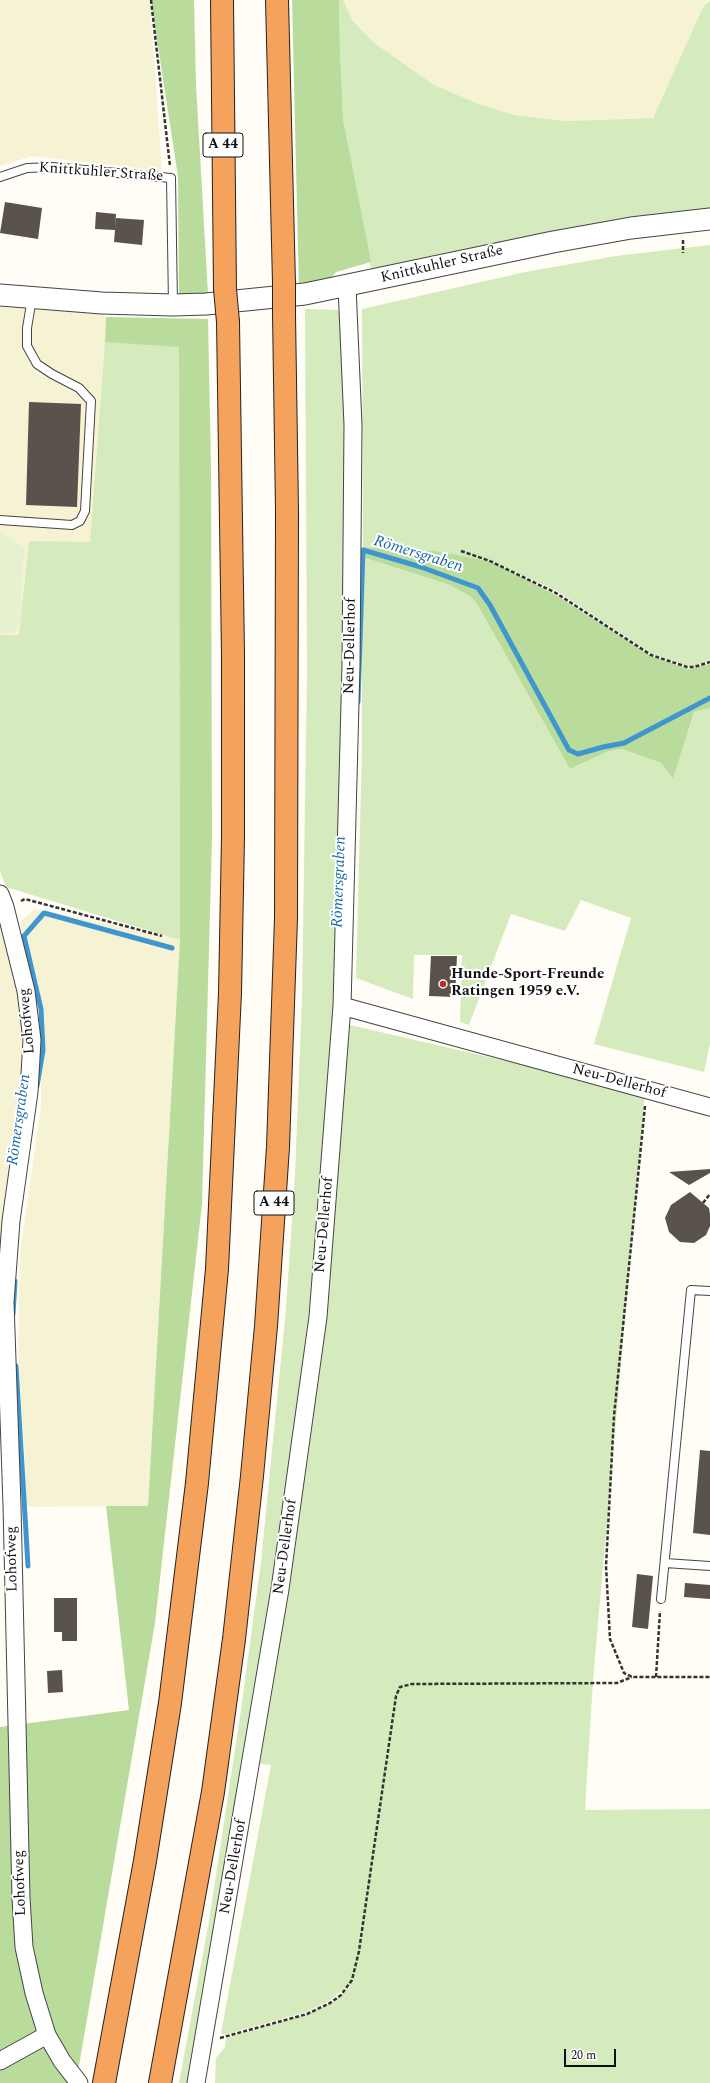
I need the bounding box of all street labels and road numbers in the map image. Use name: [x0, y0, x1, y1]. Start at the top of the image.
road number: A 44: [203, 133, 243, 157]
street label: Knittkuhler Straße: [38, 160, 164, 186]
street label: Knittkuhler Straße: [379, 242, 505, 288]
street label: Neu-Dellerhof: [341, 598, 361, 694]
street label: Lohofweg: [16, 987, 40, 1055]
street label: Neu-Dellerhof: [570, 1061, 668, 1103]
street label: Neu-Dellerhof: [312, 1176, 338, 1274]
road number: A 44: [254, 1191, 294, 1215]
street label: Neu-Dellerhof: [270, 1498, 302, 1596]
street label: Lohofweg: [3, 1526, 23, 1592]
street label: Neu-Dellerhof: [217, 1818, 251, 1916]
street label: Lohofweg: [11, 1850, 31, 1916]

